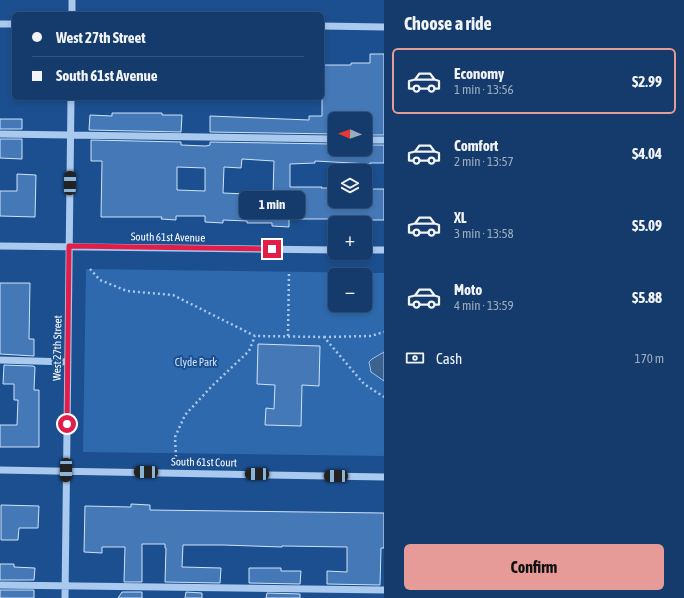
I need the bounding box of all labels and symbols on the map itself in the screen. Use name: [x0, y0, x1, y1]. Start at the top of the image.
north arrow: [328, 112, 372, 156]
car: [64, 171, 76, 195]
callout: 1 min: [239, 191, 305, 219]
street label: South 61st Avenue: [131, 230, 205, 244]
route end: [263, 240, 281, 258]
street label: West 27th Street: [50, 315, 64, 381]
park label: Clyde Park: [175, 356, 217, 368]
route start: [58, 415, 76, 433]
street label: South 61st Court: [171, 455, 237, 469]
car: [60, 458, 72, 482]
car: [134, 466, 158, 478]
car: [245, 468, 269, 480]
car: [324, 470, 348, 482]

